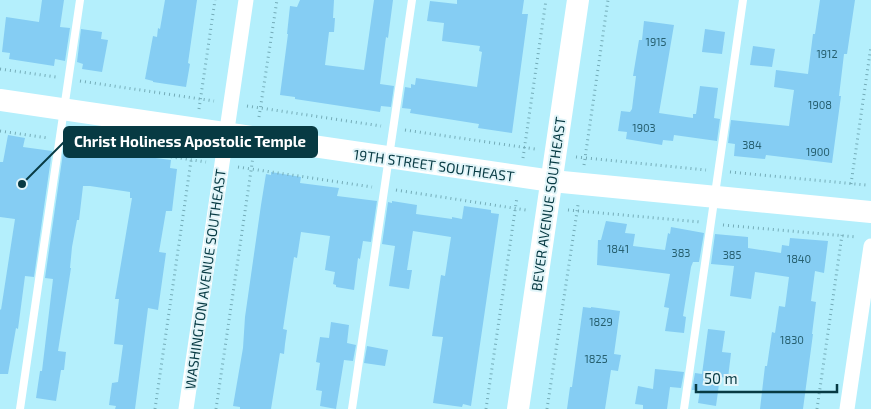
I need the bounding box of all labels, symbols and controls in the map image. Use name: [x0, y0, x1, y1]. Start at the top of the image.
house number: 1915: [646, 35, 667, 48]
house number: 1912: [816, 47, 838, 60]
house number: 1908: [808, 98, 832, 111]
street label: BEVER AVENUE SOUTHEAST: [527, 116, 569, 292]
house number: 1903: [632, 121, 656, 134]
callout: Christ Holiness Apostolic Temple: [64, 127, 317, 157]
text: Christ Holiness Apostolic Temple: [74, 132, 306, 150]
house number: 384: [742, 138, 762, 151]
street label: 19TH STREET SOUTHEAST: [353, 145, 515, 185]
house number: 1900: [806, 145, 830, 158]
street label: WASHINGTON AVENUE SOUTHEAST: [181, 168, 229, 390]
house number: 1841: [607, 242, 629, 255]
house number: 383: [672, 246, 690, 259]
house number: 385: [723, 248, 741, 261]
house number: 1840: [787, 252, 811, 265]
house number: 1829: [589, 315, 613, 328]
house number: 1830: [780, 333, 804, 346]
house number: 1825: [584, 352, 608, 365]
scale bar: [696, 362, 837, 394]
text: 50 m: [704, 369, 738, 387]

